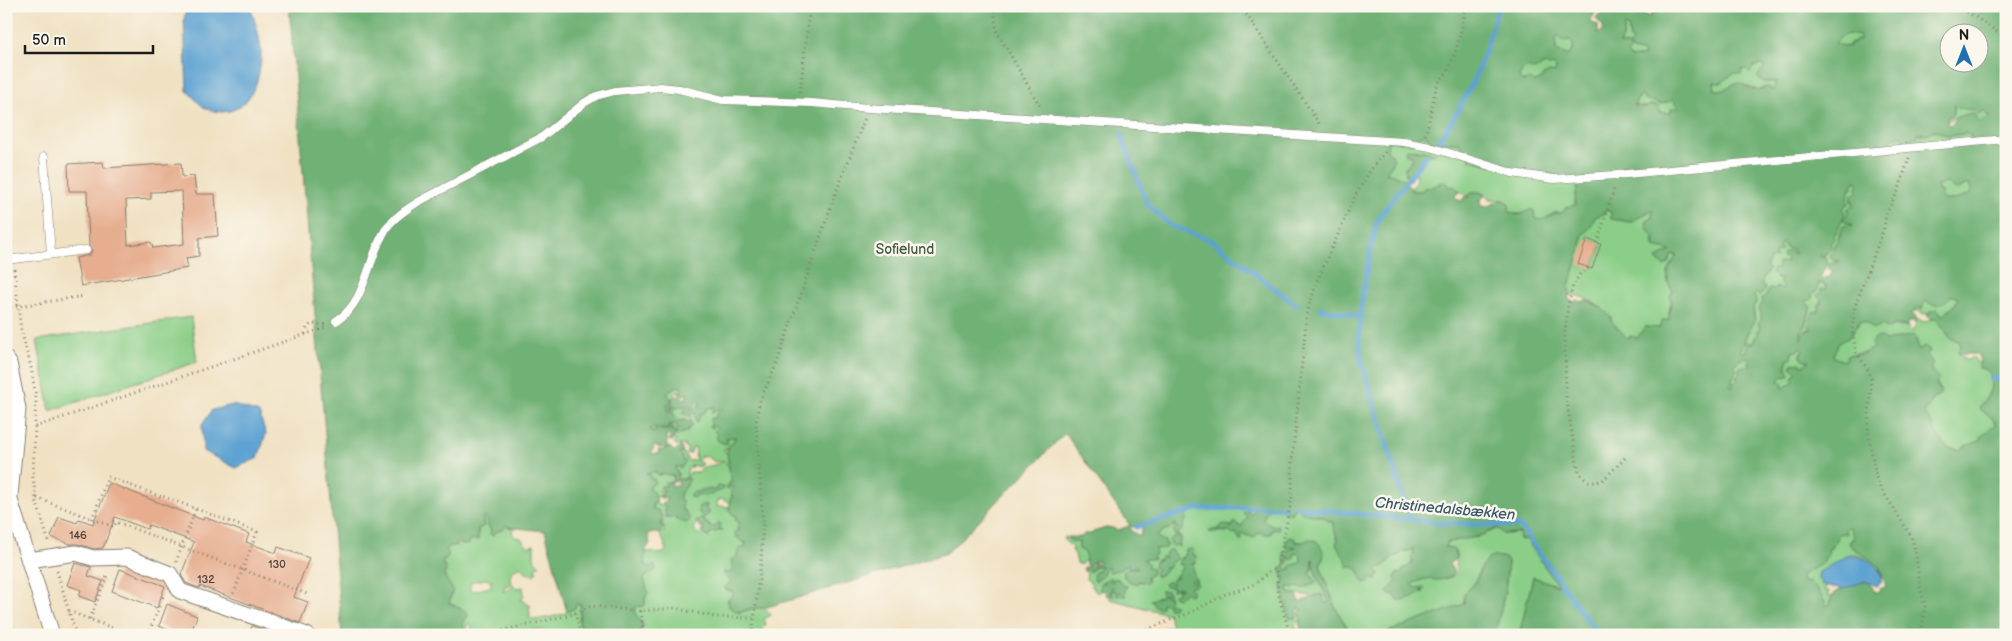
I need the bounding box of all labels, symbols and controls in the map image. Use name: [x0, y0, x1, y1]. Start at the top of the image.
scale bar: [25, 22, 152, 54]
north arrow: [1940, 22, 1990, 72]
text: N: [1959, 27, 1969, 44]
text: 50 m: [32, 31, 66, 50]
park label: Sofielund: [876, 241, 934, 258]
water label: Christinedalsbækken: [1374, 493, 1516, 525]
house number: 146: [69, 529, 87, 542]
house number: 130: [268, 558, 286, 571]
house number: 132: [197, 573, 215, 586]

